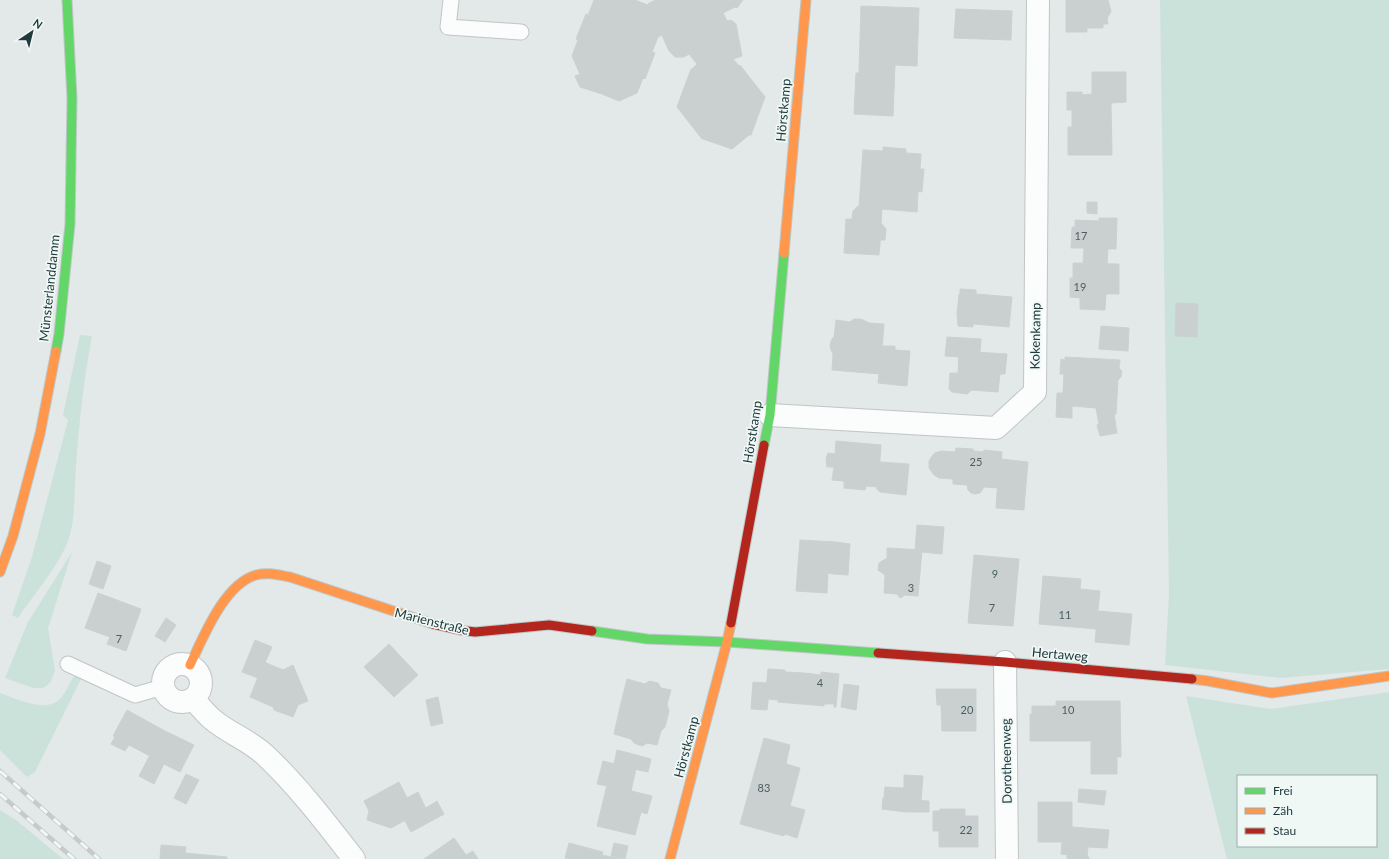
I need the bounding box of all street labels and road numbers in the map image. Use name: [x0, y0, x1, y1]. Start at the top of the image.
street label: Hörstkamp: [772, 78, 794, 142]
street label: Münsterlanddamm: [35, 234, 63, 342]
street label: Kokenkamp: [1026, 302, 1044, 370]
street label: Hörstkamp: [739, 400, 765, 464]
street label: Marienstraße: [393, 604, 471, 638]
street label: Hertaweg: [1031, 644, 1089, 664]
street label: Hörstkamp: [670, 714, 702, 780]
street label: Dorotheenweg: [997, 718, 1015, 804]

